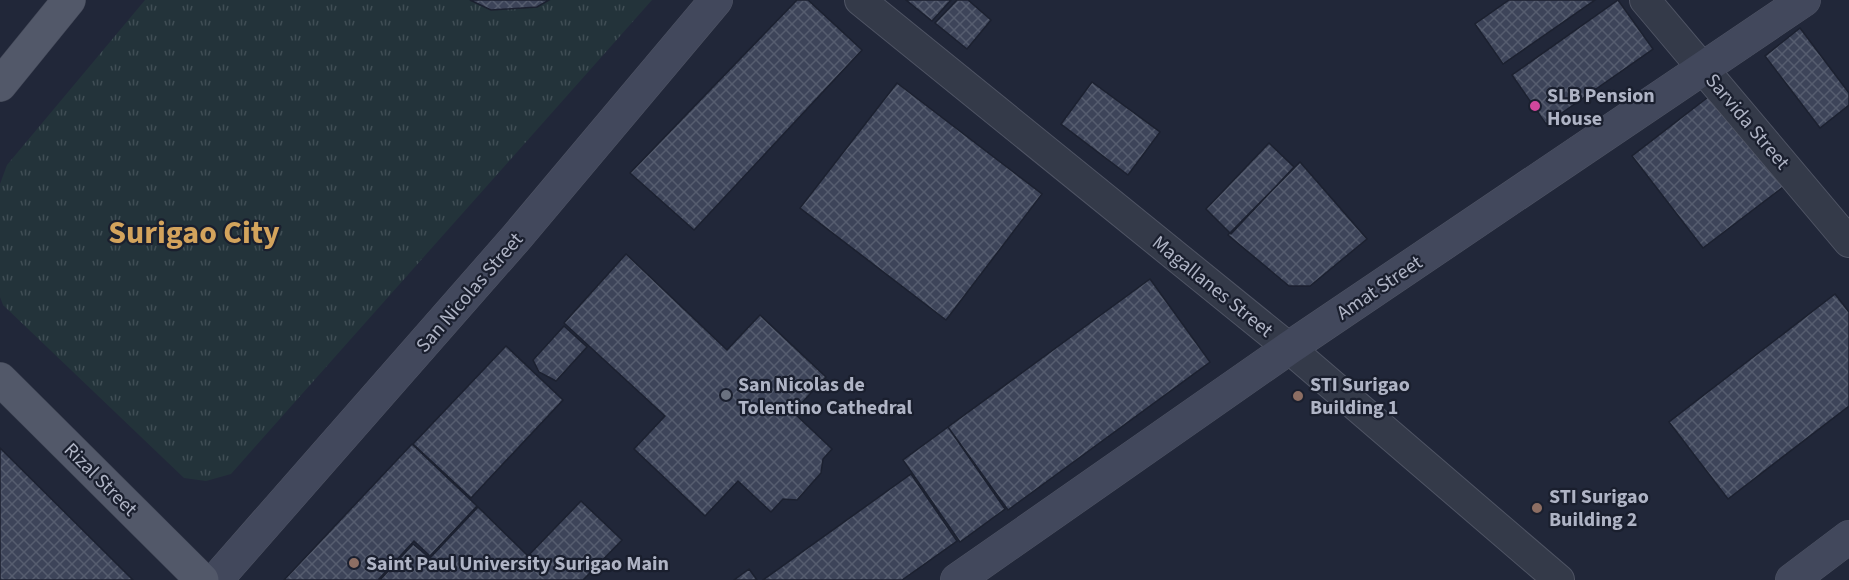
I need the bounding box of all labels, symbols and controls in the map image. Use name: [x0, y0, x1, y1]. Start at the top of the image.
street label: Sarvida Street: [1699, 68, 1796, 176]
place label: SLB Pension House: [1547, 82, 1655, 133]
marker: SLB Pension House: [1528, 99, 1542, 113]
district label: Surigao City: [108, 210, 280, 256]
street label: San Nicolas Street: [410, 226, 530, 359]
street label: Magallanes Street: [1146, 229, 1279, 344]
street label: Amat Street: [1331, 249, 1428, 327]
place label: San Nicolas de Tolentino Cathedral: [738, 371, 913, 422]
place label: STI Surigao Building 1: [1310, 371, 1410, 422]
marker: San Nicolas de Tolentino Cathedral: [719, 388, 733, 402]
marker: STI Surigao Building 1: [1291, 389, 1305, 403]
street label: Rizal Street: [57, 437, 143, 523]
place label: STI Surigao Building 2: [1549, 483, 1649, 534]
marker: STI Surigao Building 2: [1530, 501, 1544, 515]
place label: Saint Paul University Surigao Main: [366, 550, 669, 578]
marker: Saint Paul University Surigao Main: [347, 556, 361, 570]

